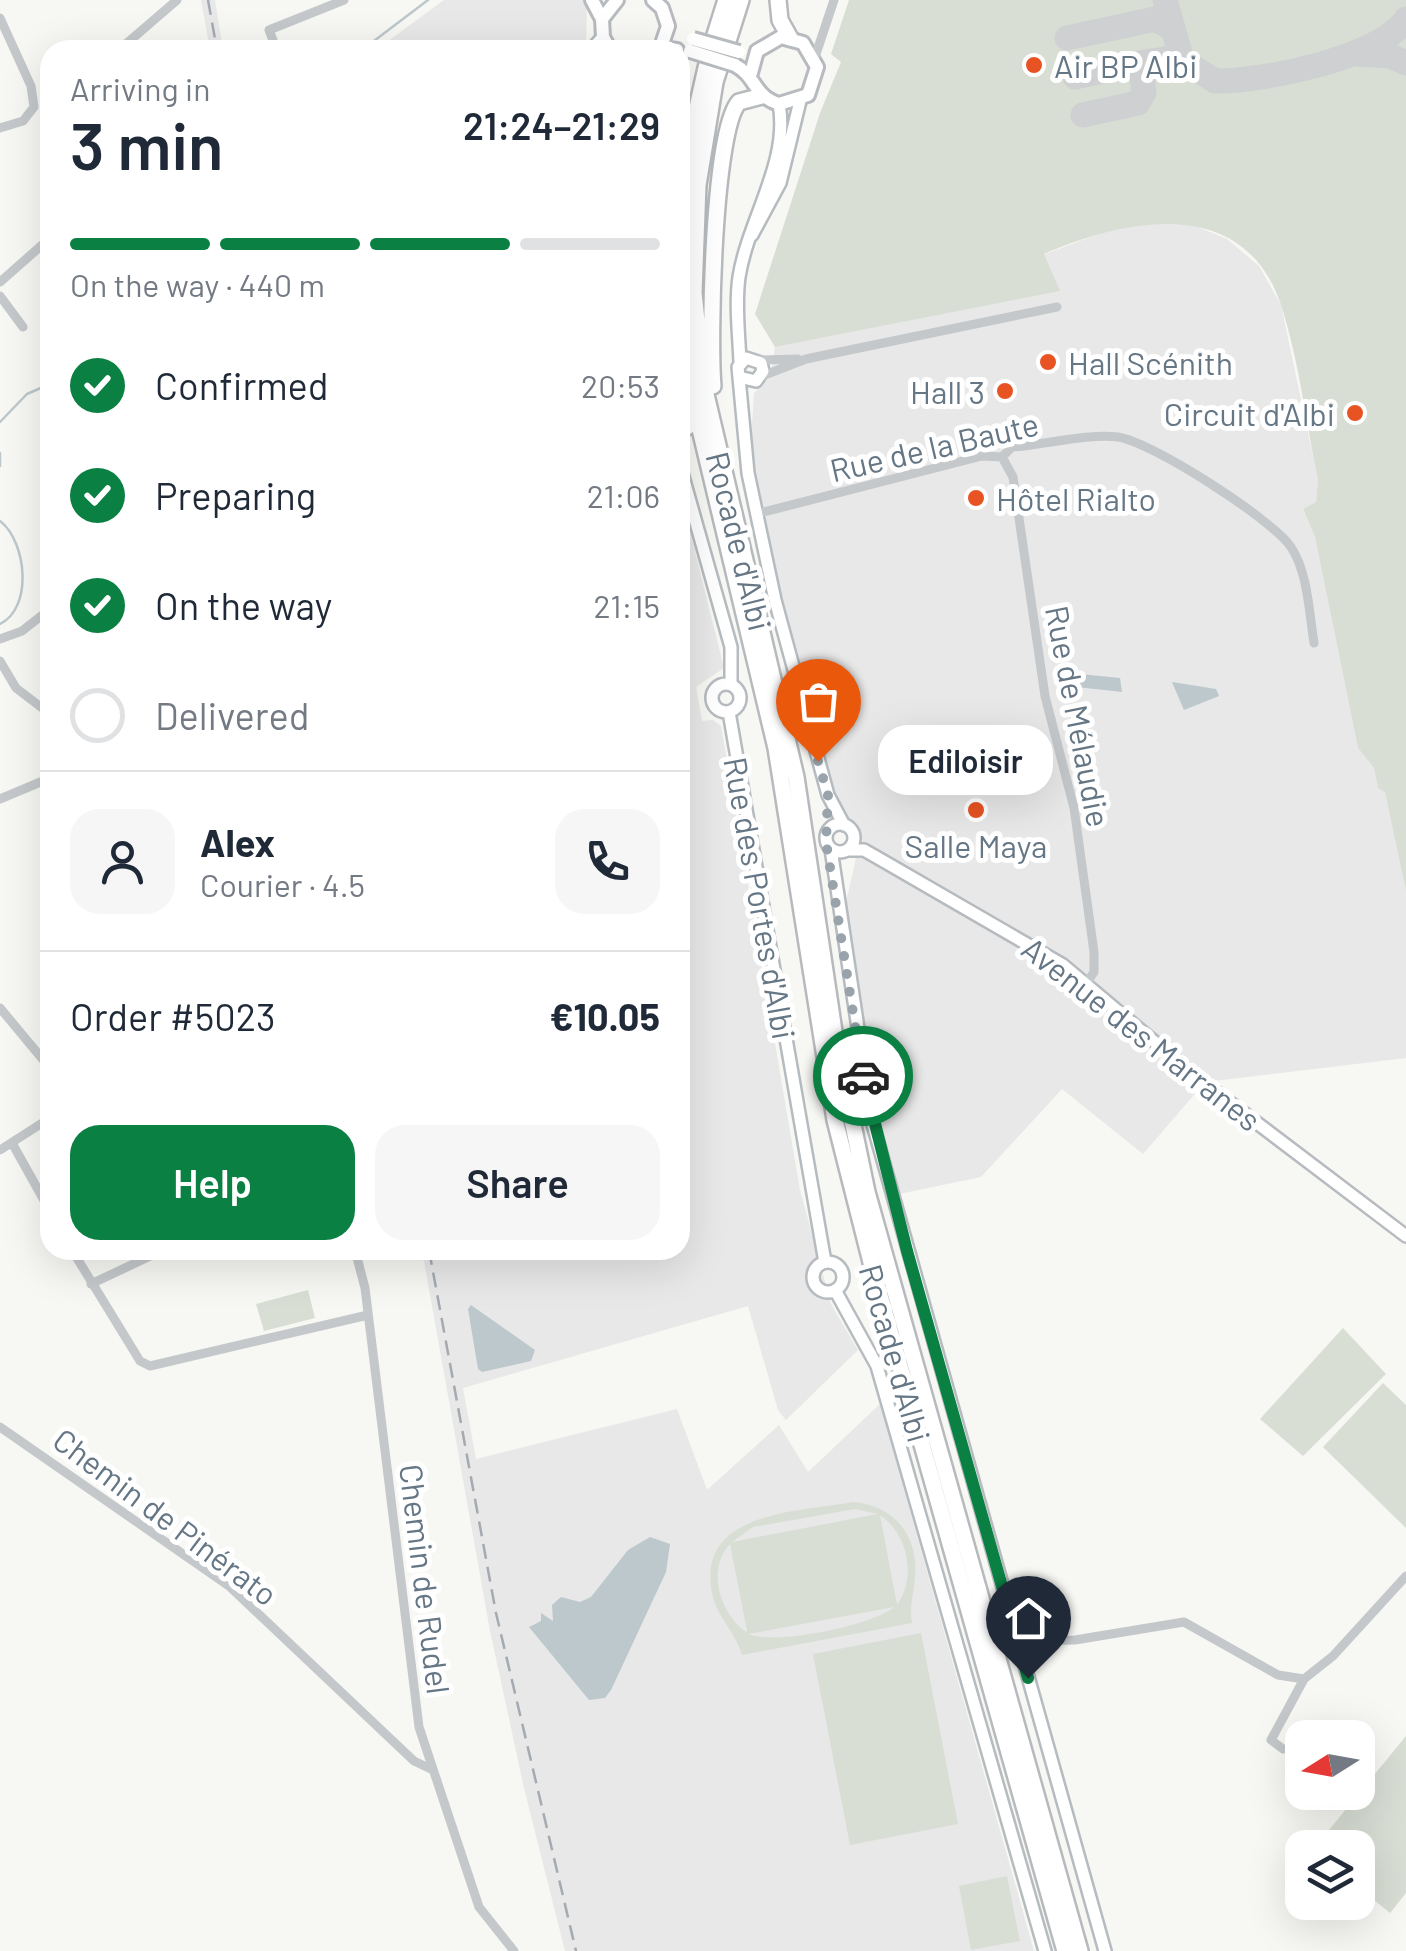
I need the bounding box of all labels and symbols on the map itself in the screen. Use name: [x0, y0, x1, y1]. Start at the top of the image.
place label: Air BP Albi: [1054, 46, 1198, 84]
marker: Air BP Albi: [1023, 54, 1045, 76]
place label: Hall Scénith: [1068, 343, 1233, 381]
marker: Hall Scénith: [1037, 351, 1059, 373]
place label: Hall 3: [910, 372, 985, 410]
marker: Hall 3: [994, 380, 1016, 402]
place label: Circuit d'Albi: [1164, 394, 1335, 432]
marker: Circuit d'Albi: [1344, 402, 1366, 424]
street label: Rue de la Baute: [826, 404, 1042, 488]
street label: Rocade d'Albi: [699, 448, 781, 634]
place label: Hôtel Rialto: [996, 479, 1156, 517]
marker: Hôtel Rialto: [965, 487, 987, 509]
street label: Rue de Mélaudie: [1039, 602, 1119, 830]
pin: [776, 659, 861, 762]
callout: Ediloisir: [878, 726, 1053, 796]
street label: Rue des Portes d'Albi: [717, 754, 805, 1042]
marker: Salle Maya: [965, 799, 987, 821]
place label: Salle Maya: [905, 826, 1047, 864]
street label: Avenue des Marranes: [1015, 928, 1269, 1138]
courier: [813, 1026, 913, 1126]
street label: Rocade d'Albi: [853, 1260, 939, 1446]
street label: Chemin de Pinérato: [47, 1419, 285, 1613]
street label: Chemin de Rudel: [393, 1462, 459, 1696]
pin: [986, 1576, 1071, 1679]
north arrow: [1285, 1720, 1375, 1810]

